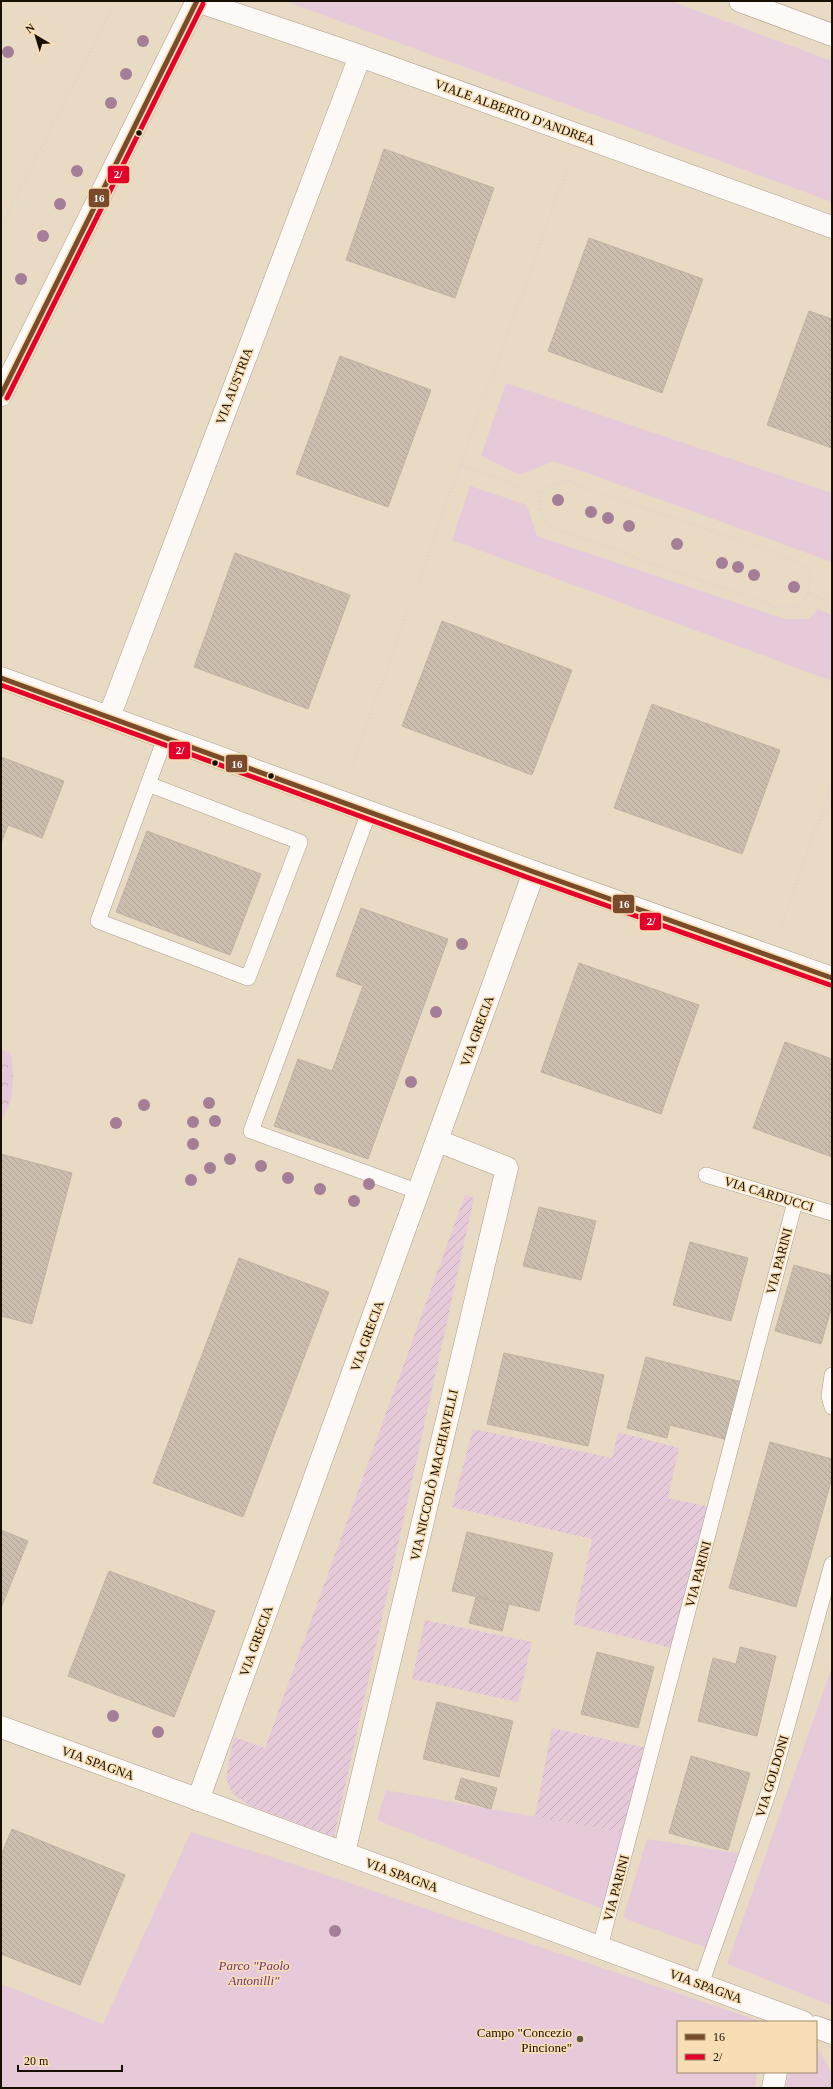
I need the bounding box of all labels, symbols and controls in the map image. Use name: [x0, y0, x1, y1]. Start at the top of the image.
north arrow: [16, 16, 56, 56]
text: N: [23, 21, 37, 35]
street label: VIALE ALBERTO D'ANDREA: [433, 76, 598, 148]
unlabelled marker: [134, 128, 144, 138]
line badge: 2/: [107, 165, 130, 184]
text: 2/: [114, 168, 123, 180]
line badge: 16: [88, 188, 110, 208]
text: 16: [94, 192, 105, 204]
street label: VIA AUSTRIA: [212, 345, 256, 427]
line badge: 2/: [168, 741, 191, 760]
text: 2/: [176, 744, 185, 756]
line badge: 16: [225, 754, 248, 773]
unlabelled marker: [210, 758, 220, 768]
text: 16: [232, 758, 243, 770]
unlabelled marker: [266, 771, 276, 781]
line badge: 16: [612, 894, 635, 914]
text: 16: [619, 898, 630, 910]
line badge: 2/: [639, 912, 662, 931]
text: 2/: [647, 915, 656, 927]
street label: VIA GRECIA: [457, 993, 497, 1068]
street label: VIA CARDUCCI: [722, 1173, 816, 1215]
street label: VIA PARINI: [763, 1226, 795, 1296]
street label: VIA GRECIA: [347, 1298, 387, 1373]
street label: VIA NICCOLÒ MACHIAVELLI: [407, 1388, 461, 1562]
street label: VIA PARINI: [682, 1539, 714, 1609]
street label: VIA GRECIA: [236, 1603, 276, 1678]
street label: VIA GOLDONI: [752, 1733, 792, 1819]
street label: VIA SPAGNA: [60, 1743, 137, 1783]
street label: VIA PARINI: [600, 1853, 632, 1923]
street label: VIA SPAGNA: [364, 1855, 441, 1895]
park label: Parco "Paolo Antonilli": [217, 1958, 290, 1988]
street label: VIA SPAGNA: [668, 1966, 745, 2006]
legend: [677, 2021, 817, 2073]
place label: Campo "Concezio Pincione": [477, 2025, 572, 2055]
text: 16: [713, 2030, 725, 2044]
marker: Campo "Concezio Pincione": [575, 2034, 585, 2044]
scale bar: [18, 2047, 122, 2073]
text: 2/: [713, 2050, 723, 2064]
text: 20 m: [24, 2054, 49, 2068]

